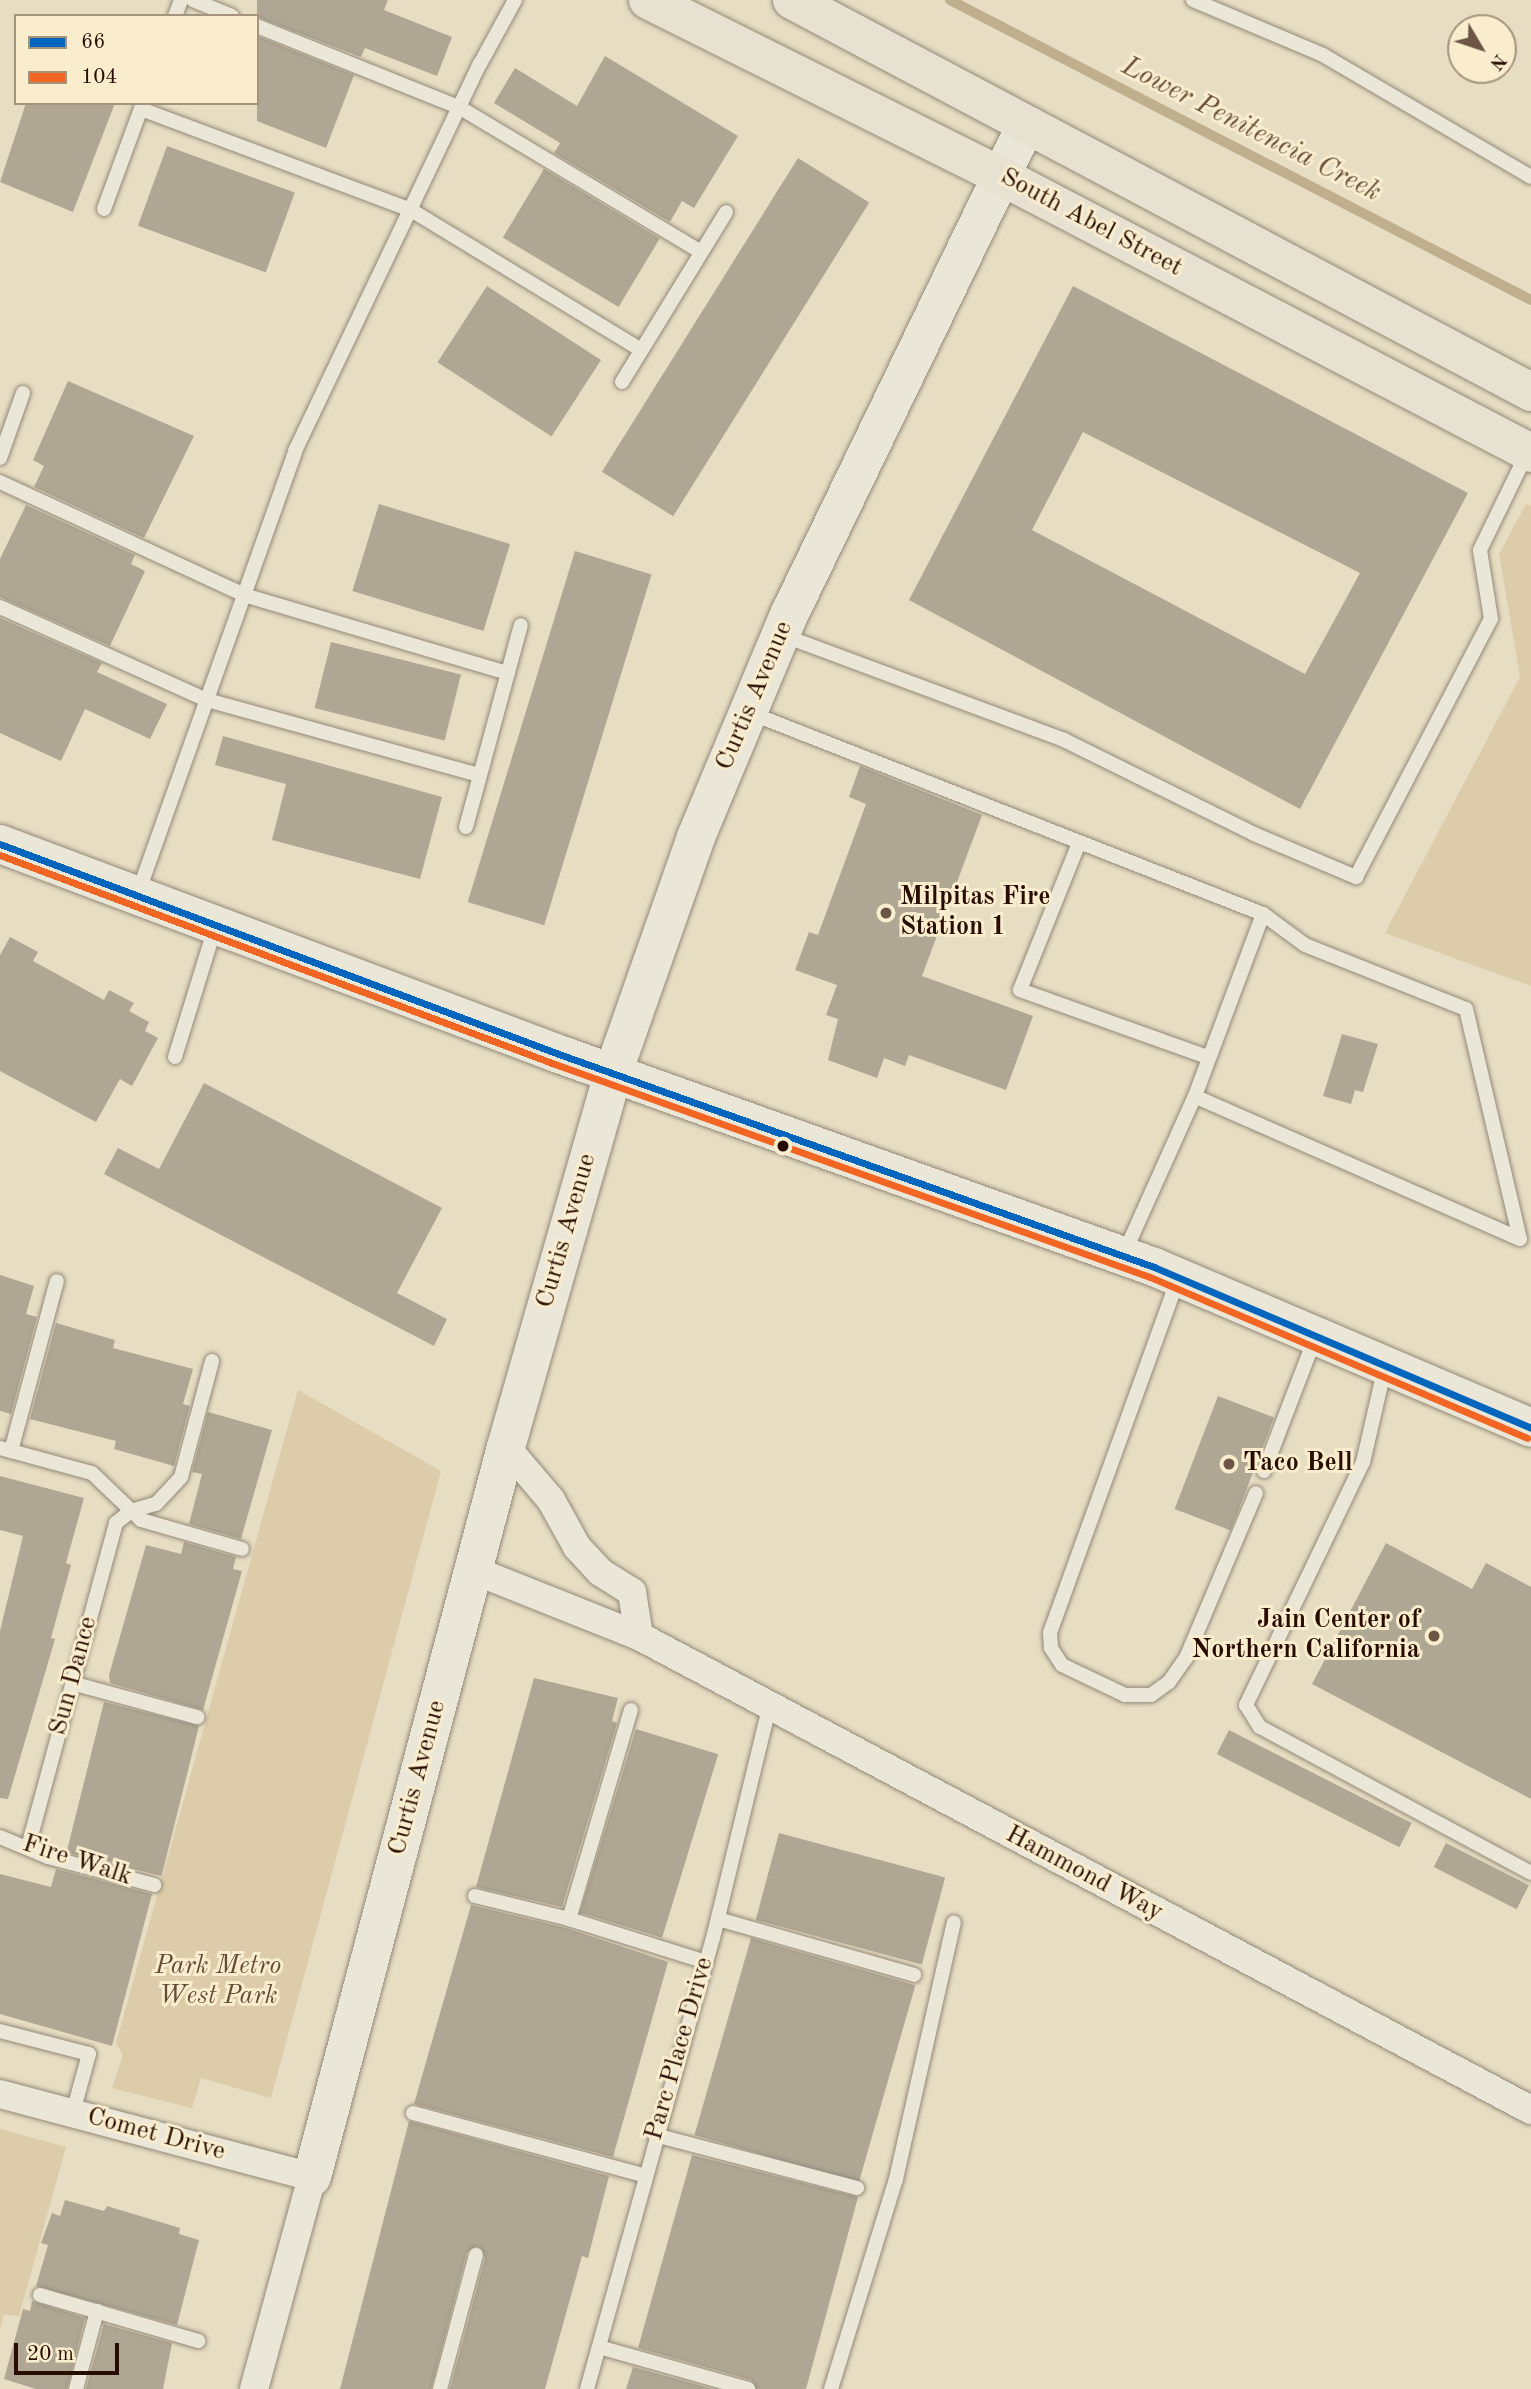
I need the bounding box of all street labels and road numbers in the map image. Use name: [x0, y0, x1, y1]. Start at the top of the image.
street label: South Abel Street: [995, 162, 1187, 284]
street label: Curtis Avenue: [710, 617, 800, 775]
street label: Curtis Avenue: [530, 1150, 604, 1312]
street label: Sun Dance: [43, 1613, 105, 1739]
street label: Curtis Avenue: [382, 1697, 454, 1859]
street label: Hammond Way: [1000, 1819, 1168, 1929]
street label: Fire Walk: [18, 1829, 136, 1893]
street label: Parc Place Drive: [639, 1954, 721, 2144]
street label: Comet Drive: [84, 2102, 228, 2168]

